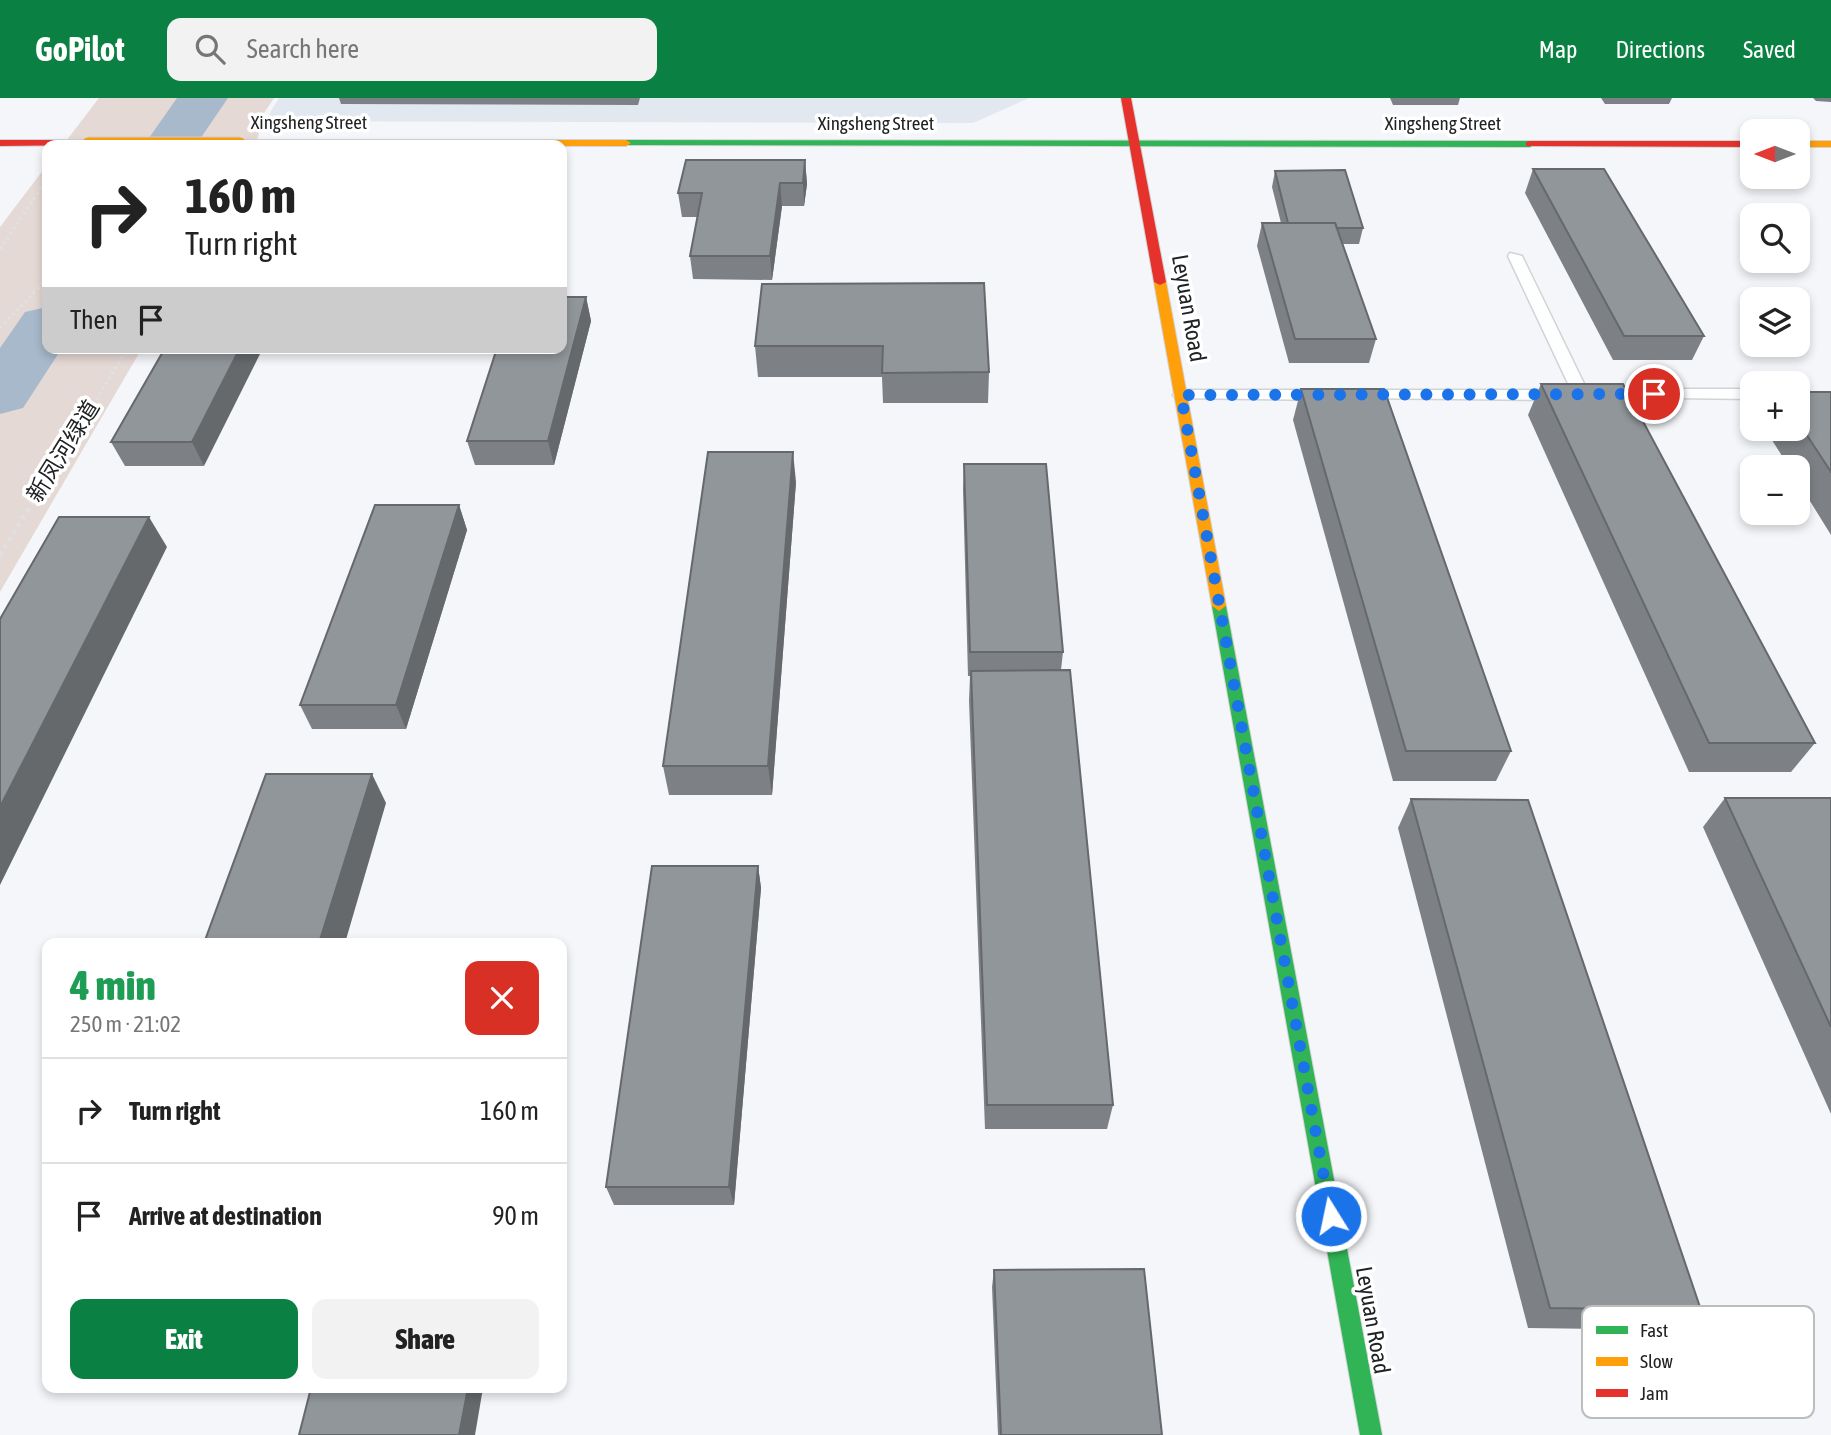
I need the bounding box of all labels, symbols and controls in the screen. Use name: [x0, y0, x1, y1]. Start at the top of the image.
search box: [167, 18, 657, 81]
text: GoPilot: [35, 30, 125, 68]
icon: search: [191, 30, 229, 68]
text: Search here: [247, 34, 359, 64]
text: Map: [1539, 36, 1577, 63]
text: Directions: [1615, 36, 1705, 63]
text: Saved: [1743, 36, 1796, 63]
street label: Xingsheng Street: [251, 111, 367, 133]
street label: Xingsheng Street: [818, 112, 934, 134]
street label: Xingsheng Street: [1385, 112, 1501, 134]
north arrow: [1740, 119, 1810, 189]
map controls: [1740, 119, 1810, 525]
text: 160 m: [185, 167, 296, 223]
icon: right: [70, 168, 161, 259]
button: search: [1740, 203, 1810, 273]
text: Turn right: [185, 225, 298, 262]
street label: Leyuan Road: [1167, 252, 1211, 364]
button: layers: [1740, 287, 1810, 357]
icon: arrive: [132, 301, 170, 339]
text: Then: [70, 305, 118, 335]
pin: [1624, 364, 1684, 424]
button: +: [1740, 371, 1810, 441]
icon: arrive: [1635, 375, 1673, 413]
street label: 新凤河绿道: [22, 395, 104, 507]
button: −: [1740, 455, 1810, 525]
text: 4 min: [70, 961, 156, 1009]
button: close: [465, 961, 539, 1035]
text: 250 m · 21:02: [70, 1011, 181, 1037]
icon: right: [70, 1092, 108, 1130]
text: Turn right: [129, 1096, 220, 1126]
text: 160 m: [480, 1096, 539, 1126]
position arrow: [1294, 1179, 1368, 1253]
icon: arrive: [70, 1197, 108, 1235]
text: Arrive at destination: [129, 1201, 322, 1231]
text: 90 m: [492, 1201, 539, 1231]
street label: Leyuan Road: [1351, 1264, 1395, 1376]
button: Exit: [70, 1299, 298, 1379]
button: Share: [312, 1299, 539, 1379]
legend: [1582, 1306, 1814, 1418]
text: Fast: [1640, 1319, 1668, 1341]
text: Slow: [1640, 1350, 1674, 1372]
text: Jam: [1640, 1382, 1669, 1404]

